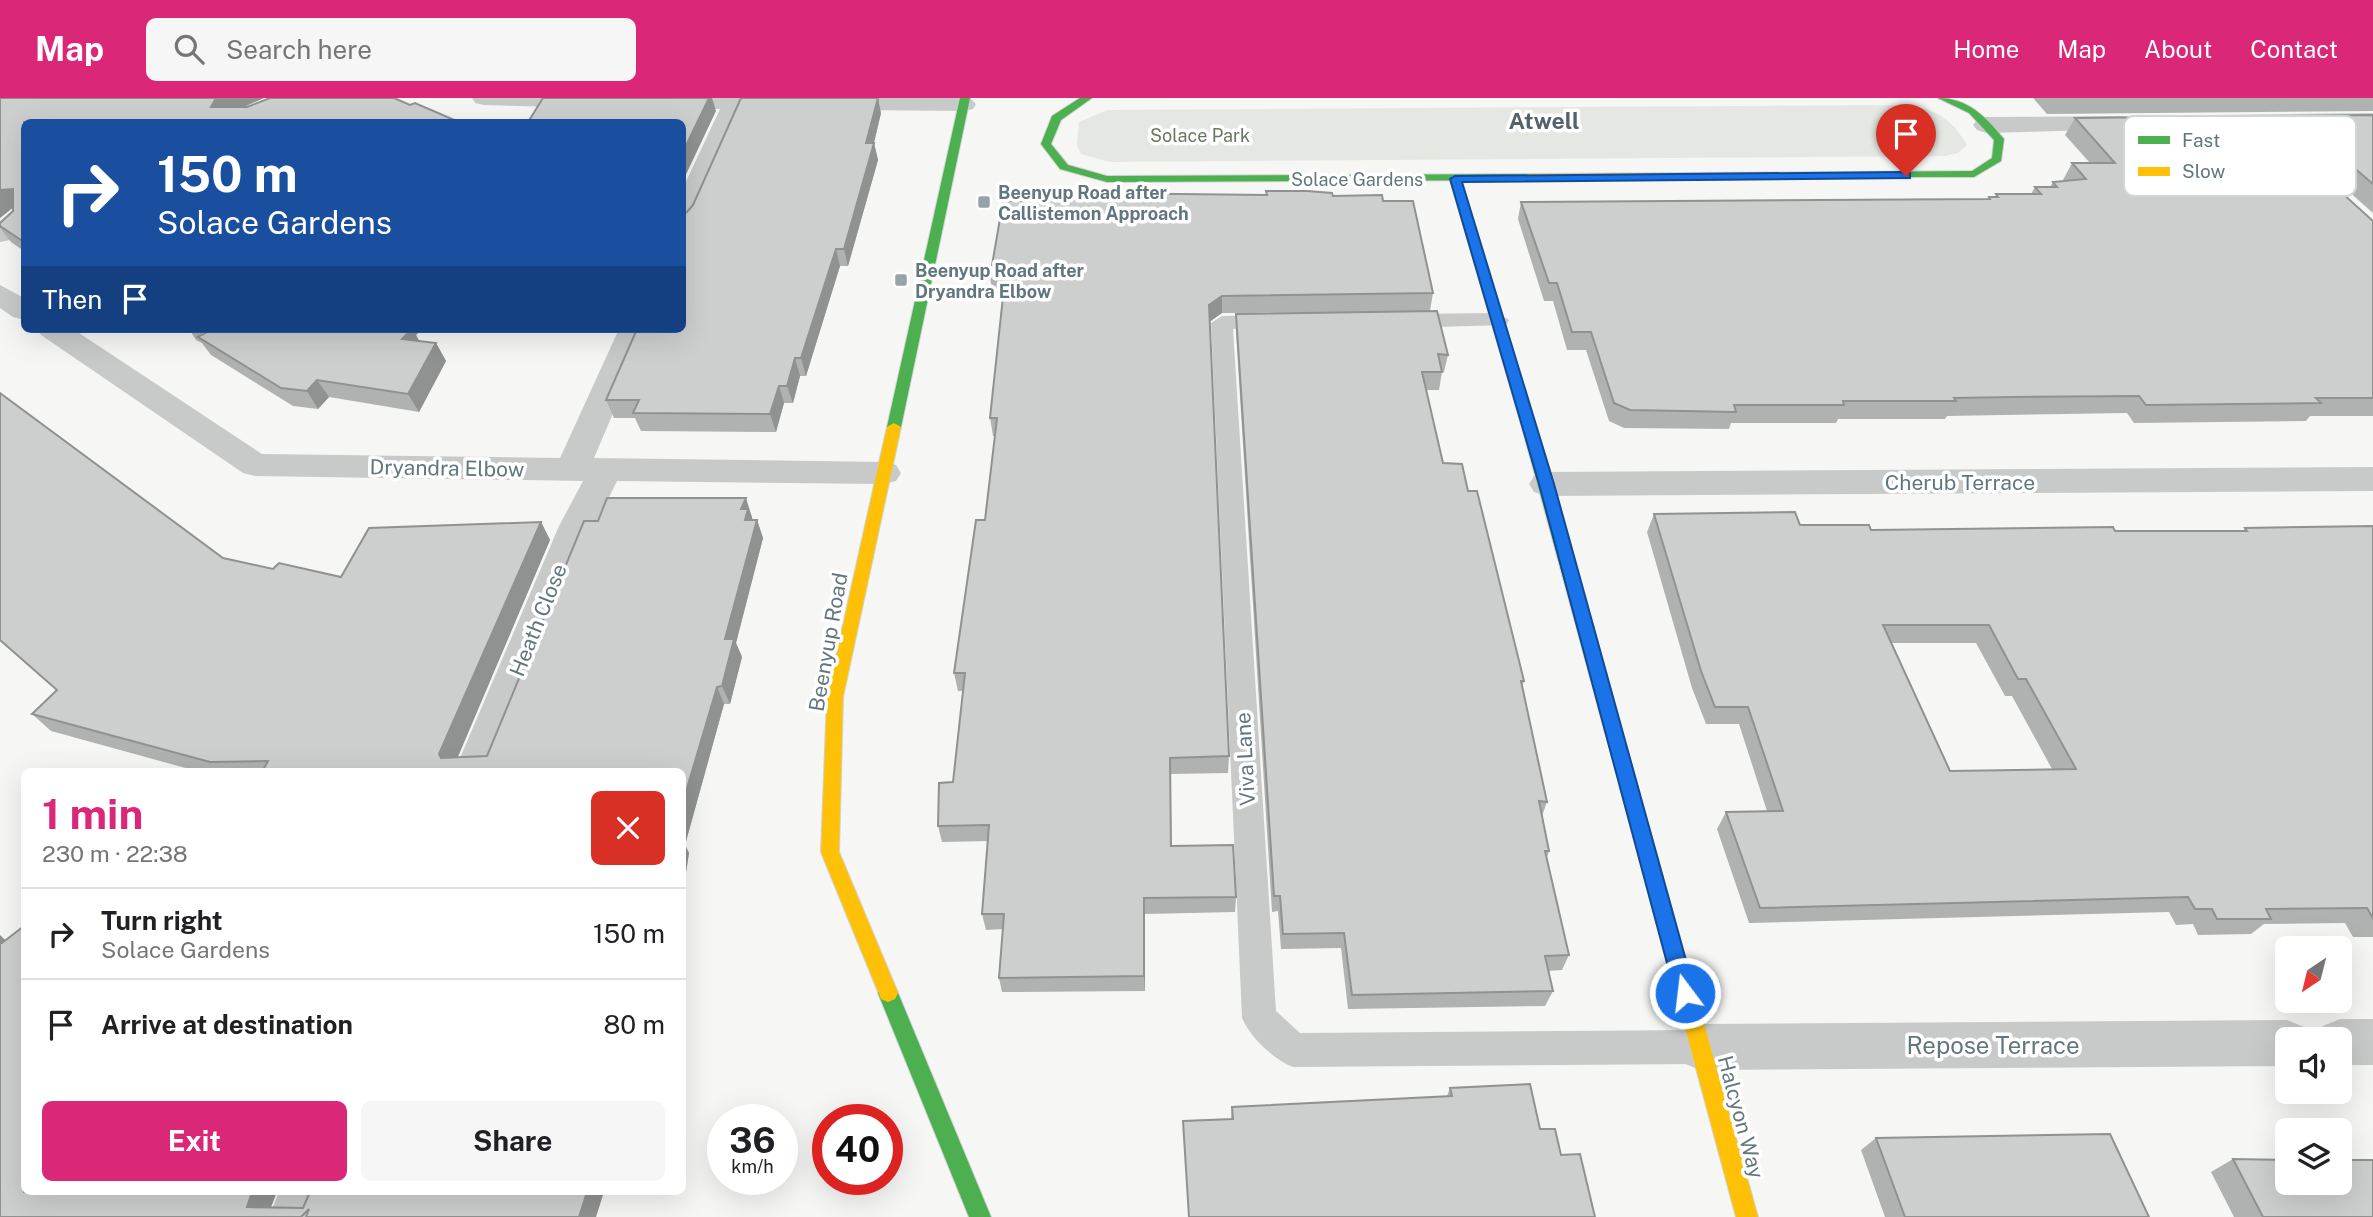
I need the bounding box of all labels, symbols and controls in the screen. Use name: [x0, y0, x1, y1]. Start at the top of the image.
search box: [146, 18, 636, 81]
text: Map: [35, 30, 104, 68]
icon: search: [170, 30, 208, 68]
text: Search here: [226, 34, 372, 65]
text: Home: [1953, 35, 2019, 63]
text: Map: [2057, 35, 2106, 63]
text: About: [2144, 35, 2212, 63]
text: Contact: [2250, 35, 2338, 63]
pin: [1876, 104, 1936, 176]
district label: Atwell: [1509, 107, 1579, 134]
icon: arrive: [1887, 115, 1925, 153]
legend: [2124, 116, 2356, 196]
park label: Solace Park: [1150, 125, 1250, 146]
text: Fast: [2182, 129, 2220, 151]
text: 150 m: [157, 145, 298, 203]
icon: right: [42, 147, 133, 238]
text: Slow: [2182, 160, 2226, 182]
street label: Solace Gardens: [1291, 169, 1423, 190]
place label: Beenyup Road after Callistemon Approach: [998, 182, 1189, 224]
marker: Beenyup Road after Callistemon Approach: [976, 194, 992, 210]
text: Solace Gardens: [157, 204, 392, 241]
place label: Beenyup Road after Dryandra Elbow: [915, 260, 1085, 302]
marker: Beenyup Road after Dryandra Elbow: [893, 272, 909, 288]
icon: arrive: [116, 280, 154, 318]
text: Then: [42, 284, 102, 315]
street label: Dryandra Elbow: [369, 454, 525, 482]
street label: Cherub Terrace: [1885, 470, 2035, 495]
street label: Heath Close: [504, 560, 572, 680]
street label: Beenyup Road: [803, 571, 853, 713]
street label: Viva Lane: [1230, 712, 1260, 806]
text: 1 min: [42, 789, 143, 838]
button: close: [591, 791, 665, 865]
text: 230 m · 22:38: [42, 840, 188, 867]
text: Turn right: [101, 905, 223, 936]
icon: right: [42, 915, 80, 953]
text: 150 m: [593, 918, 665, 949]
text: Solace Gardens: [101, 936, 270, 963]
north arrow: [2275, 936, 2352, 1013]
map controls: [2275, 936, 2352, 1195]
position arrow: [1648, 956, 1722, 1030]
icon: arrive: [42, 1006, 80, 1044]
text: Arrive at destination: [101, 1009, 353, 1040]
text: 80 m: [604, 1009, 665, 1040]
button: sound: [2275, 1027, 2352, 1104]
street label: Repose Terrace: [1907, 1031, 2079, 1059]
street label: Halcyon Way: [1713, 1053, 1769, 1181]
button: Exit: [42, 1101, 347, 1181]
button: Share: [361, 1101, 665, 1181]
speed limit sign: 40: [812, 1104, 903, 1195]
button: layers: [2275, 1118, 2352, 1195]
text: 36: [729, 1120, 776, 1161]
text: km/h: [731, 1156, 774, 1177]

